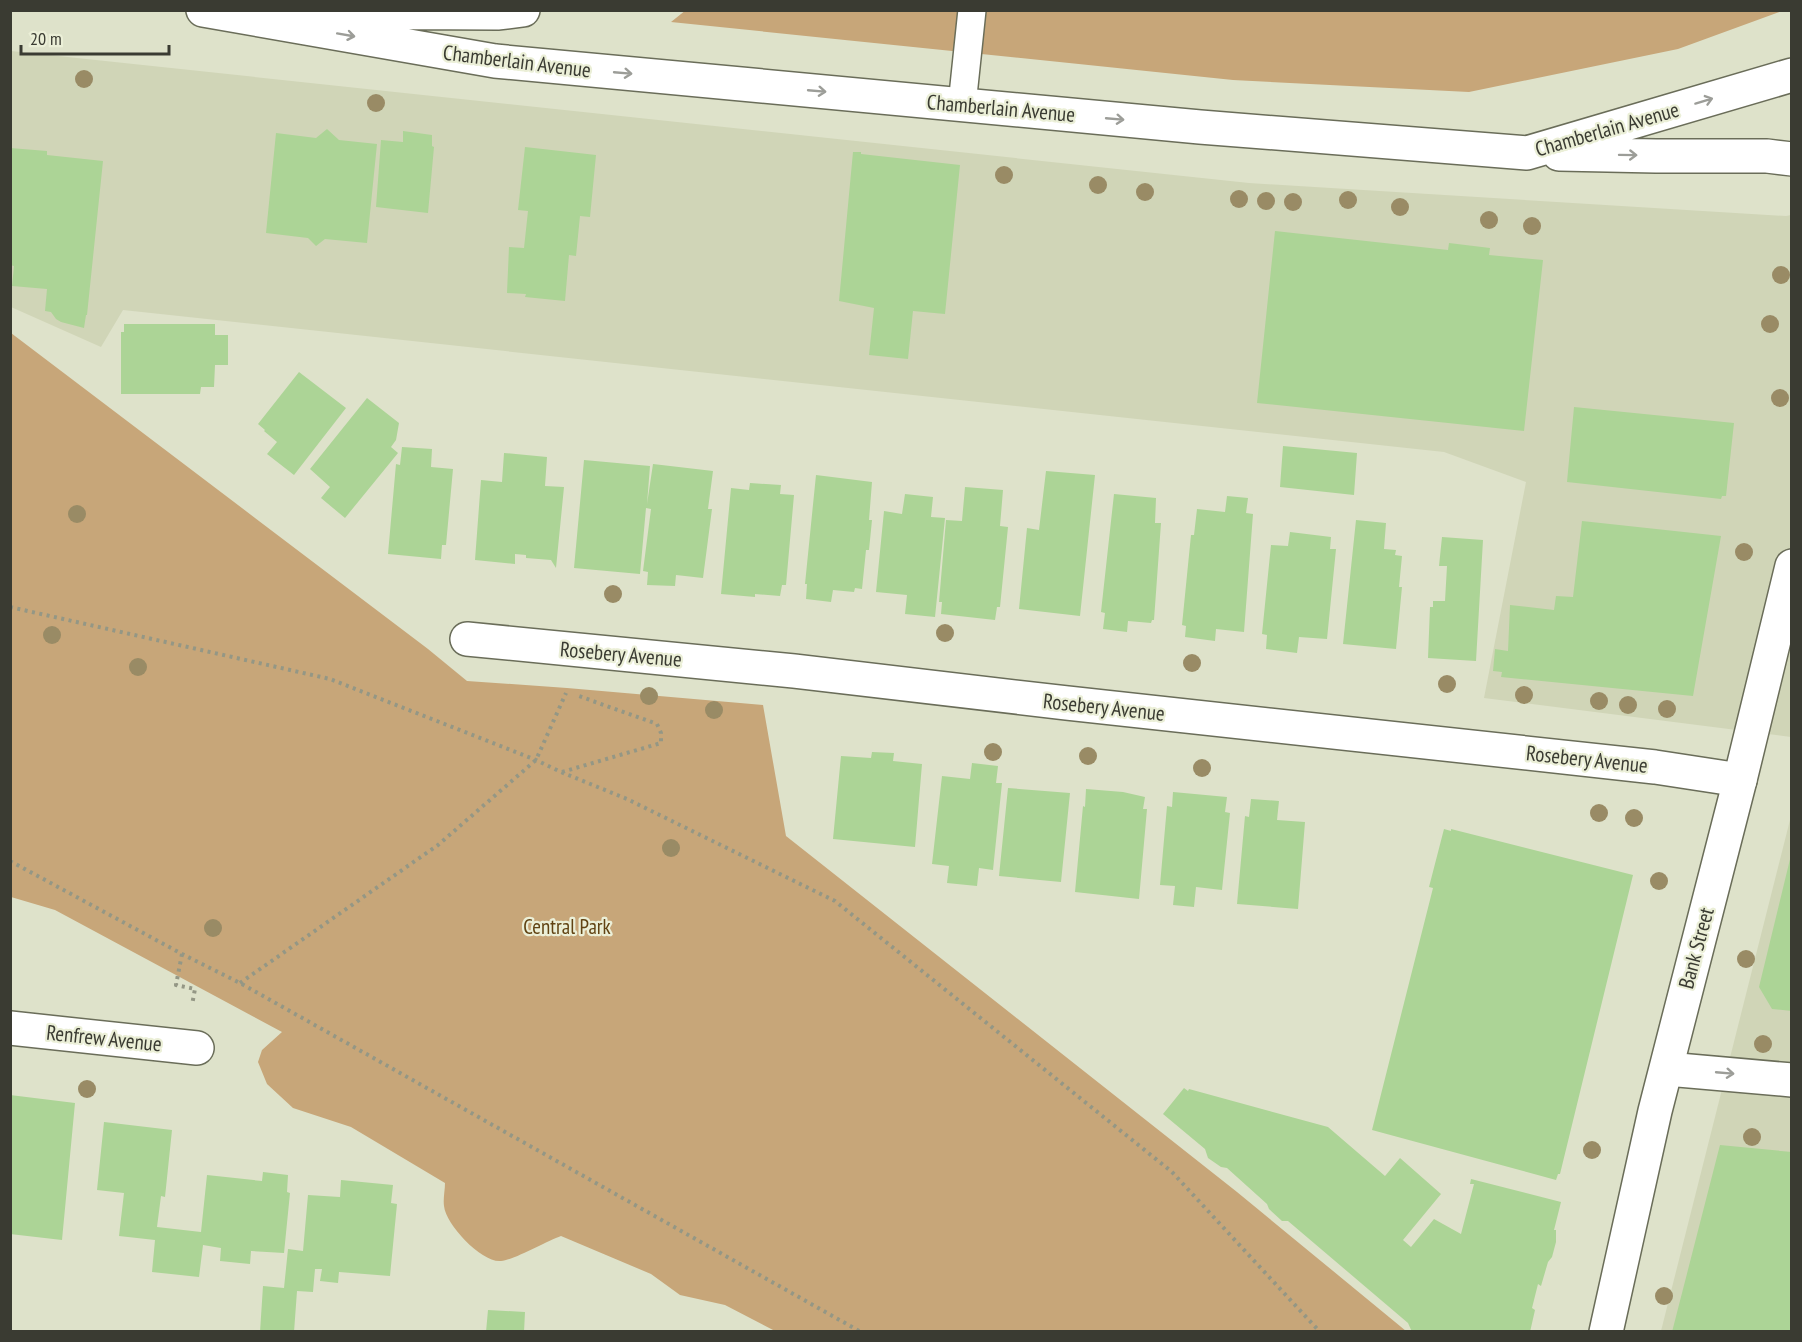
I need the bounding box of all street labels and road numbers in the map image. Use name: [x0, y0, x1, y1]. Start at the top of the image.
street label: Chamberlain Avenue: [442, 39, 592, 83]
street label: Chamberlain Avenue: [926, 88, 1076, 128]
street label: Chamberlain Avenue: [1532, 96, 1682, 162]
street label: Rosebery Avenue: [559, 635, 683, 673]
street label: Rosebery Avenue: [1042, 687, 1166, 727]
street label: Rosebery Avenue: [1525, 739, 1649, 779]
street label: Bank Street: [1672, 904, 1720, 992]
street label: Renfrew Avenue: [45, 1019, 163, 1057]

